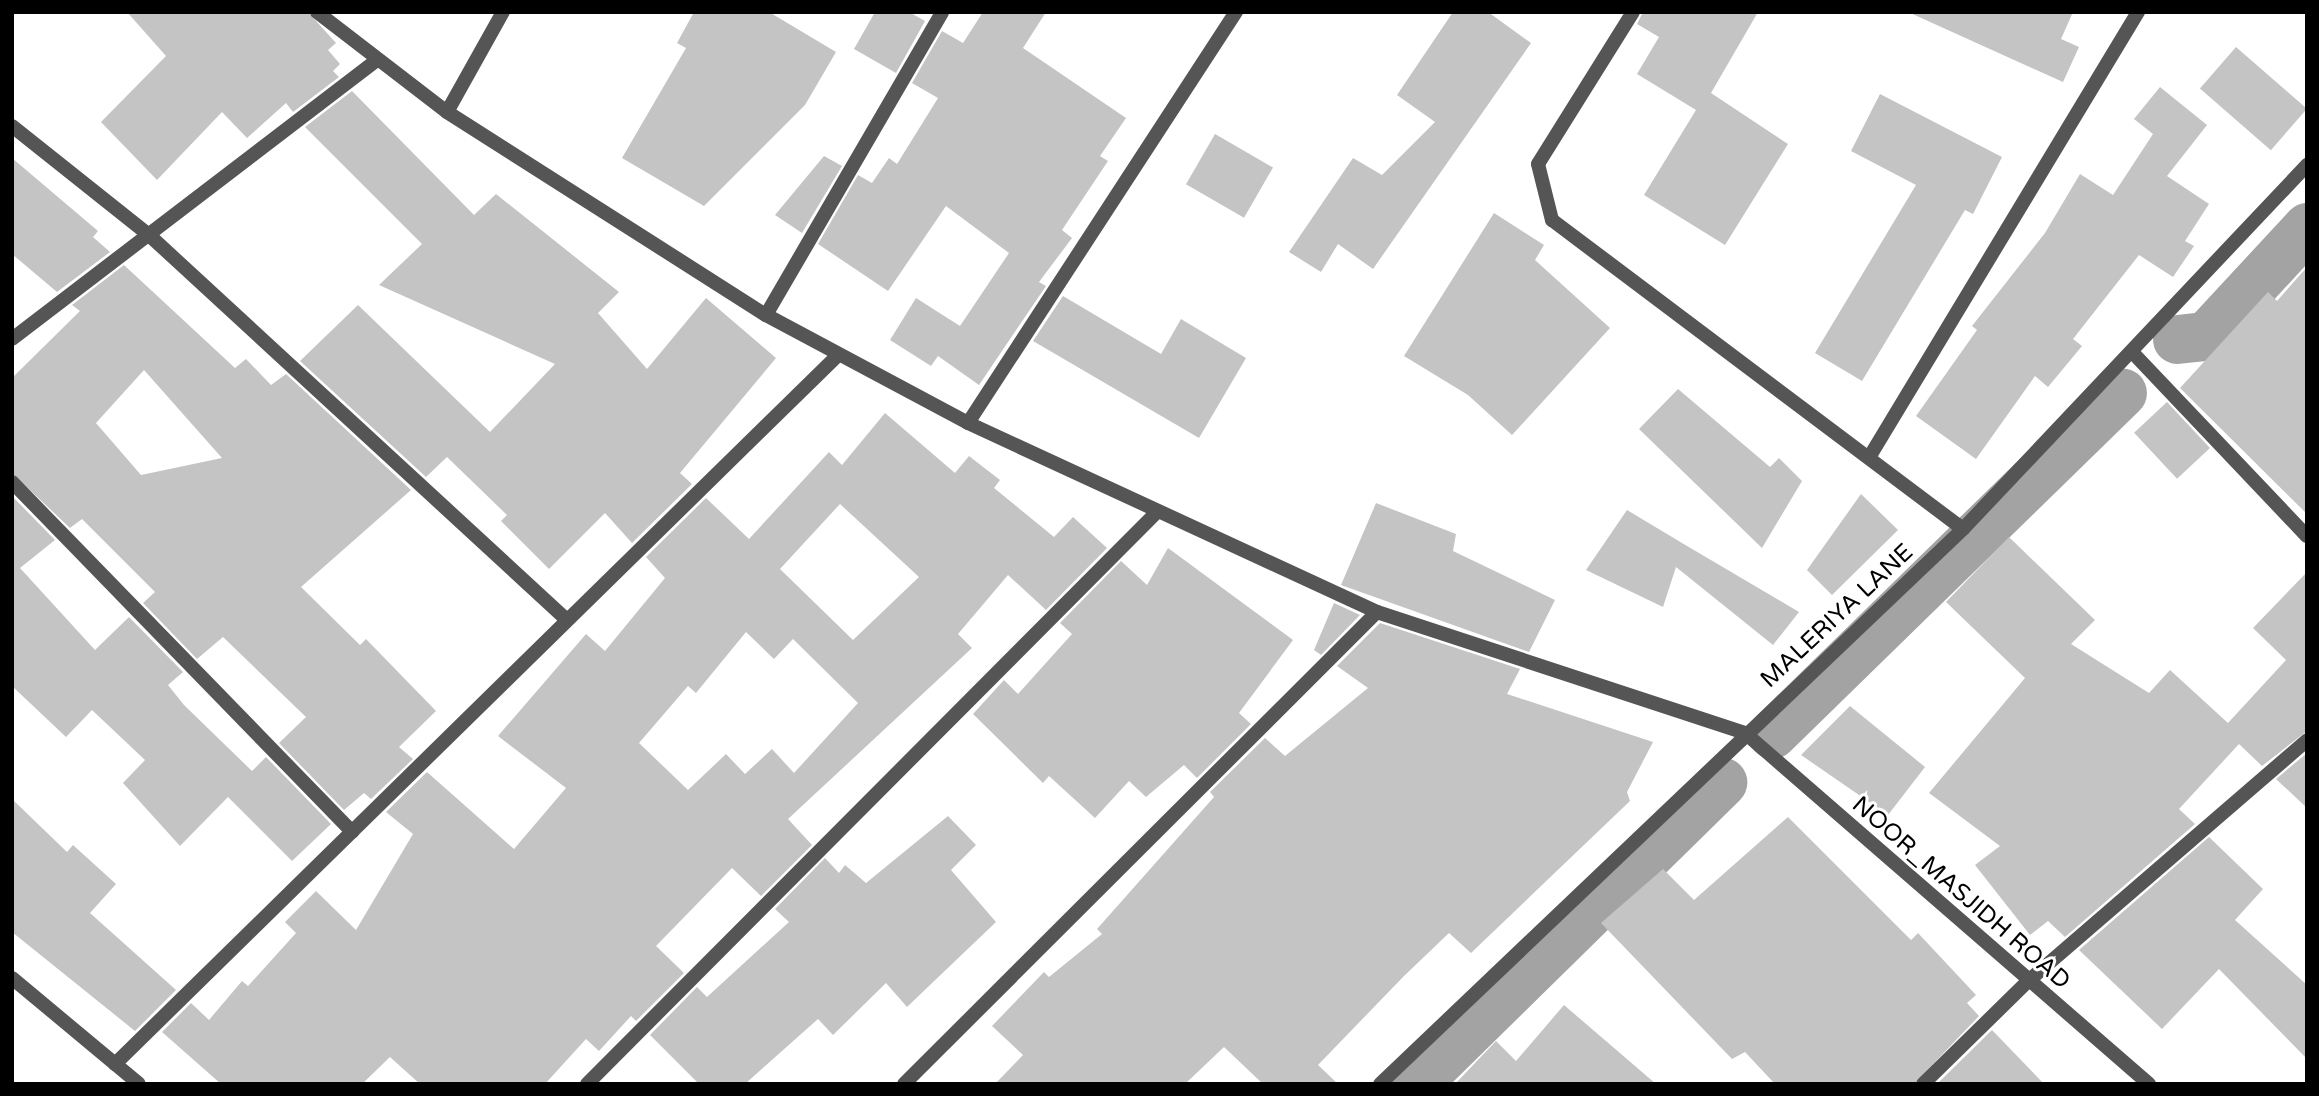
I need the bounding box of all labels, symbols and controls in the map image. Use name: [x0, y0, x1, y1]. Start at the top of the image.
street label: MALERIYA LANE: [1755, 538, 1919, 694]
street label: NOOR_MASJIDH ROAD: [1846, 790, 2076, 996]

